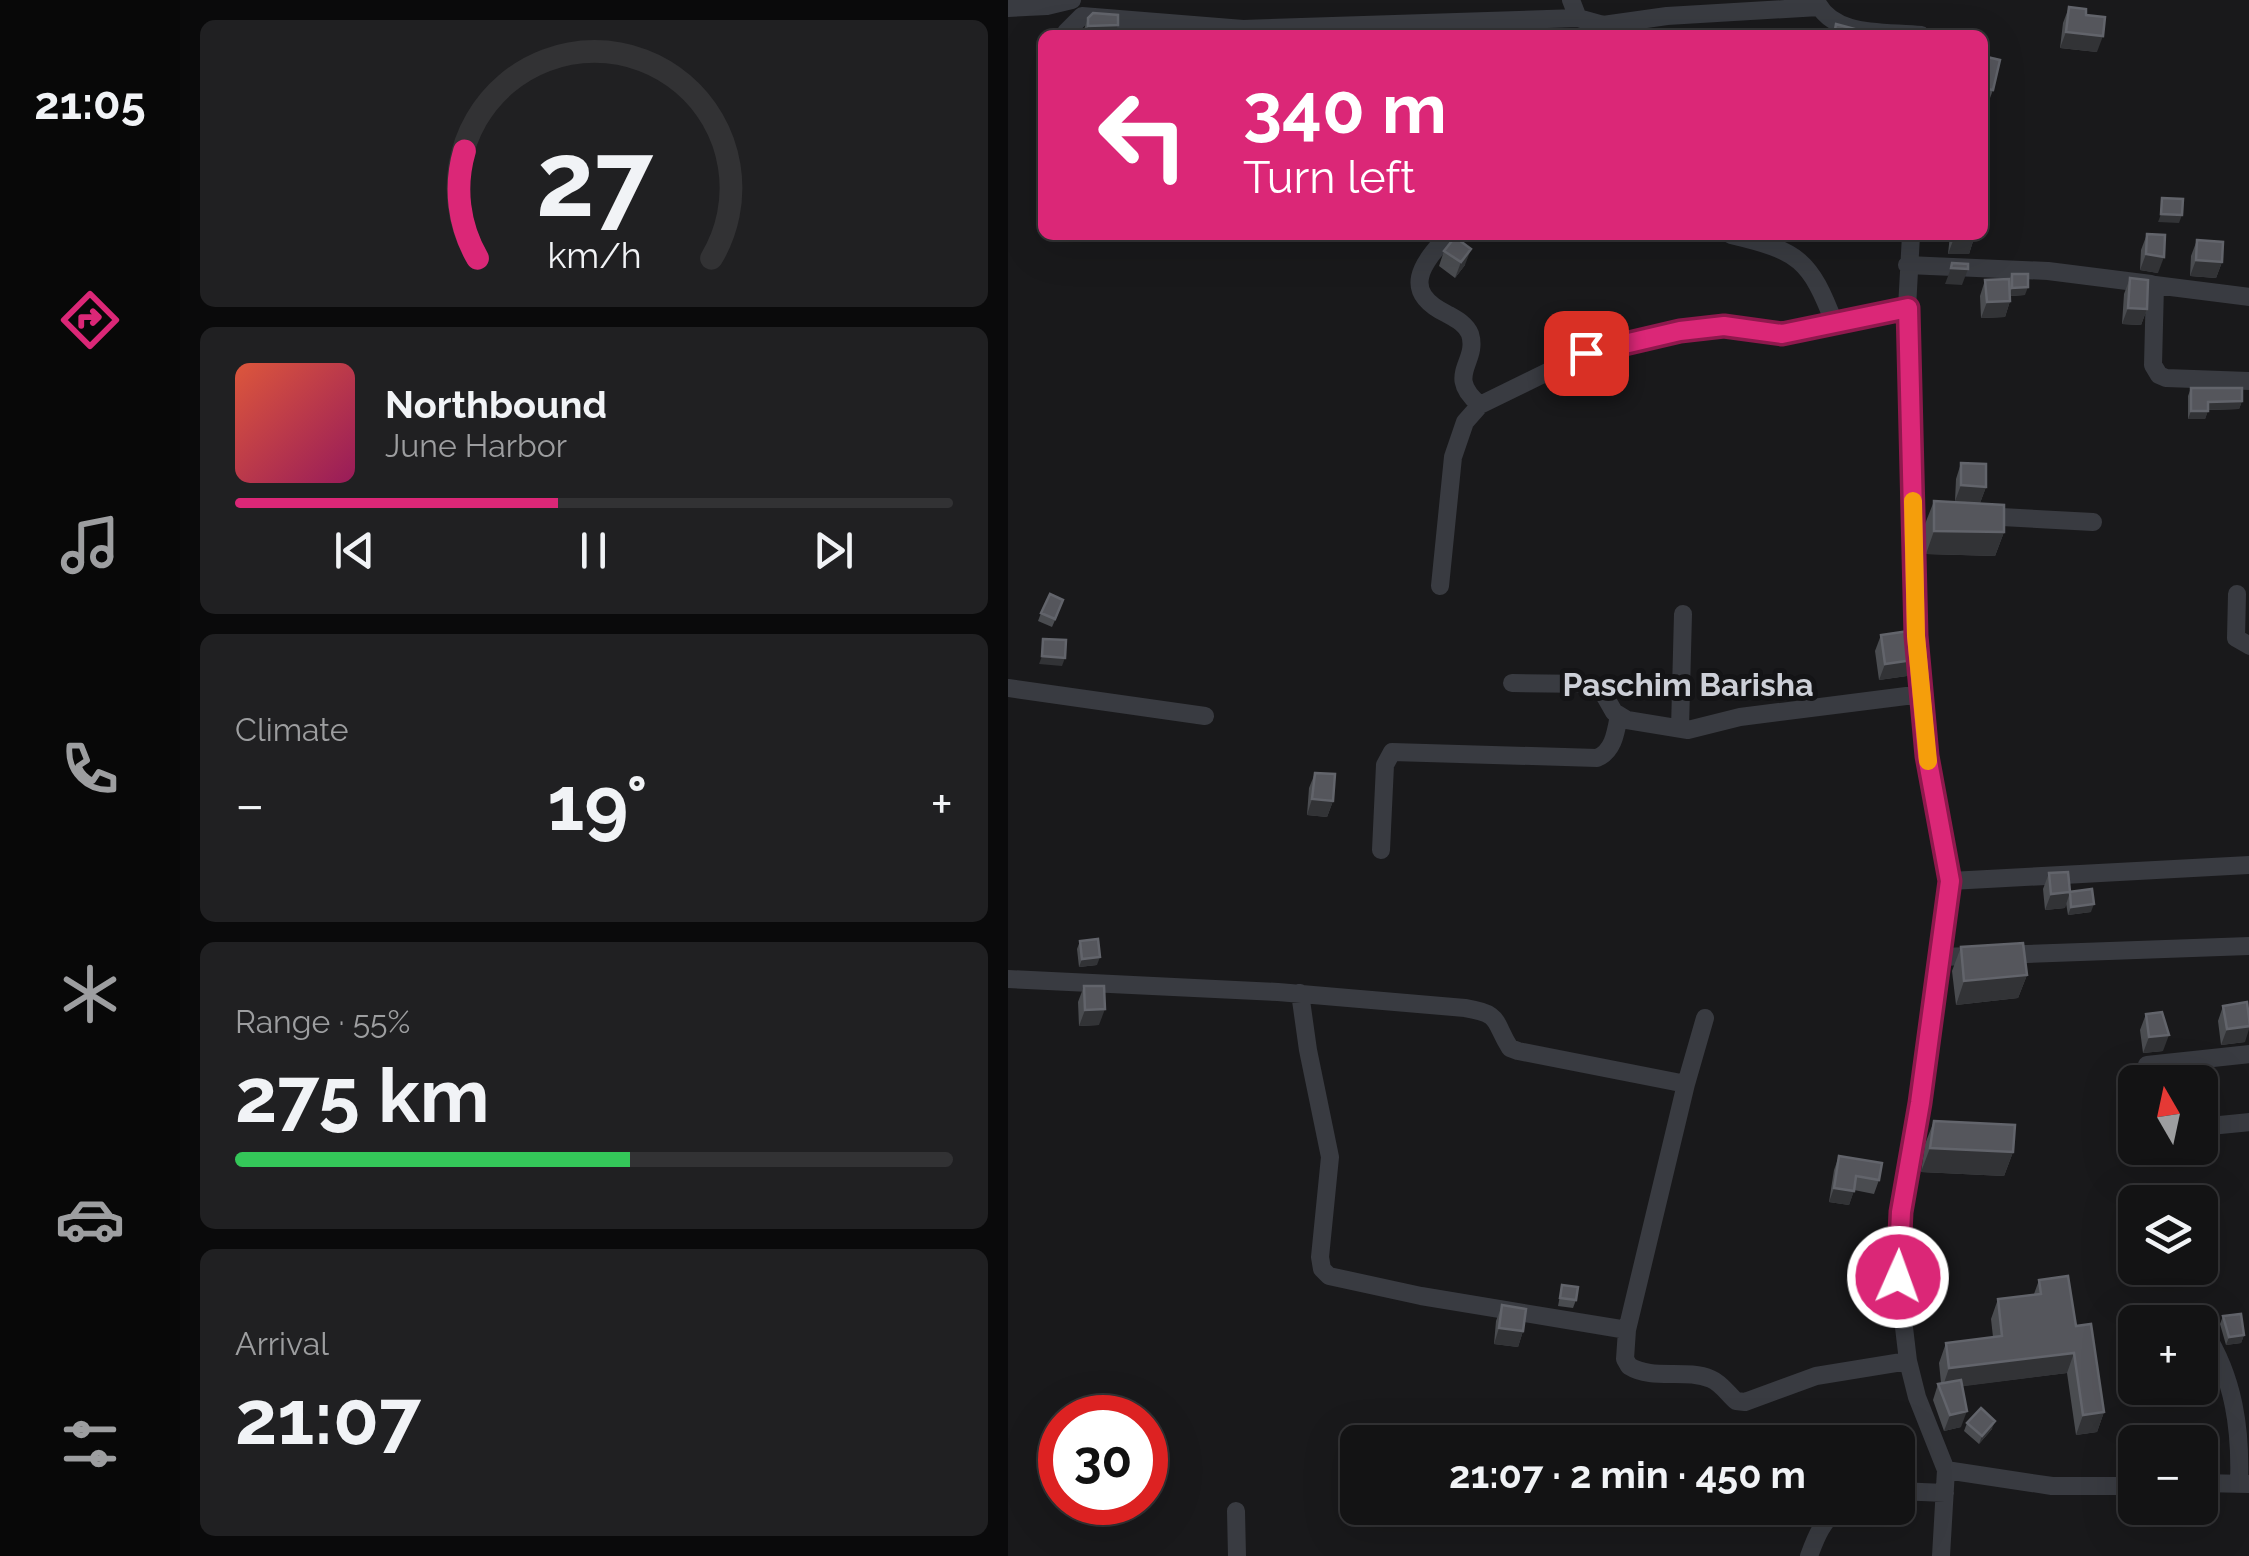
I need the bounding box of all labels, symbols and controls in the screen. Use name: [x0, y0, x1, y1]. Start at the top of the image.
text: 340 m: [1243, 67, 1447, 149]
icon: left: [1078, 70, 1208, 200]
text: 21:05: [34, 77, 146, 130]
text: 27: [535, 118, 653, 240]
text: Turn left: [1243, 151, 1415, 204]
text: km/h: [547, 234, 641, 276]
icon: directions: [55, 285, 125, 355]
pin: [1544, 311, 1629, 396]
icon: arrive: [1559, 326, 1614, 381]
text: Northbound: [385, 382, 607, 427]
text: June Harbor: [385, 427, 567, 464]
icon: music: [55, 510, 125, 580]
icon: previous: [327, 523, 382, 578]
icon: pause: [566, 523, 621, 578]
icon: next: [806, 523, 861, 578]
district label: Paschim Barisha: [1562, 666, 1814, 703]
text: Climate: [235, 711, 349, 748]
icon: phone: [55, 734, 125, 804]
text: 19°: [547, 759, 648, 848]
text: −: [235, 772, 265, 837]
text: +: [930, 772, 953, 837]
icon: climate: [55, 959, 125, 1029]
text: Range · 55%: [235, 1003, 410, 1040]
text: 275 km: [235, 1051, 490, 1140]
north arrow: [2118, 1065, 2218, 1165]
map controls: [2118, 1065, 2218, 1525]
icon: car: [55, 1184, 125, 1254]
button: layers: [2118, 1185, 2218, 1285]
position arrow: [1846, 1225, 1950, 1329]
button: +: [2118, 1305, 2218, 1405]
text: Arrival: [235, 1325, 329, 1362]
text: 21:07: [235, 1373, 421, 1462]
speed limit sign: 30: [1038, 1395, 1168, 1525]
icon: filters: [55, 1409, 125, 1479]
button: −: [2118, 1425, 2218, 1525]
text: 21:07 · 2 min · 450 m: [1449, 1452, 1806, 1497]

